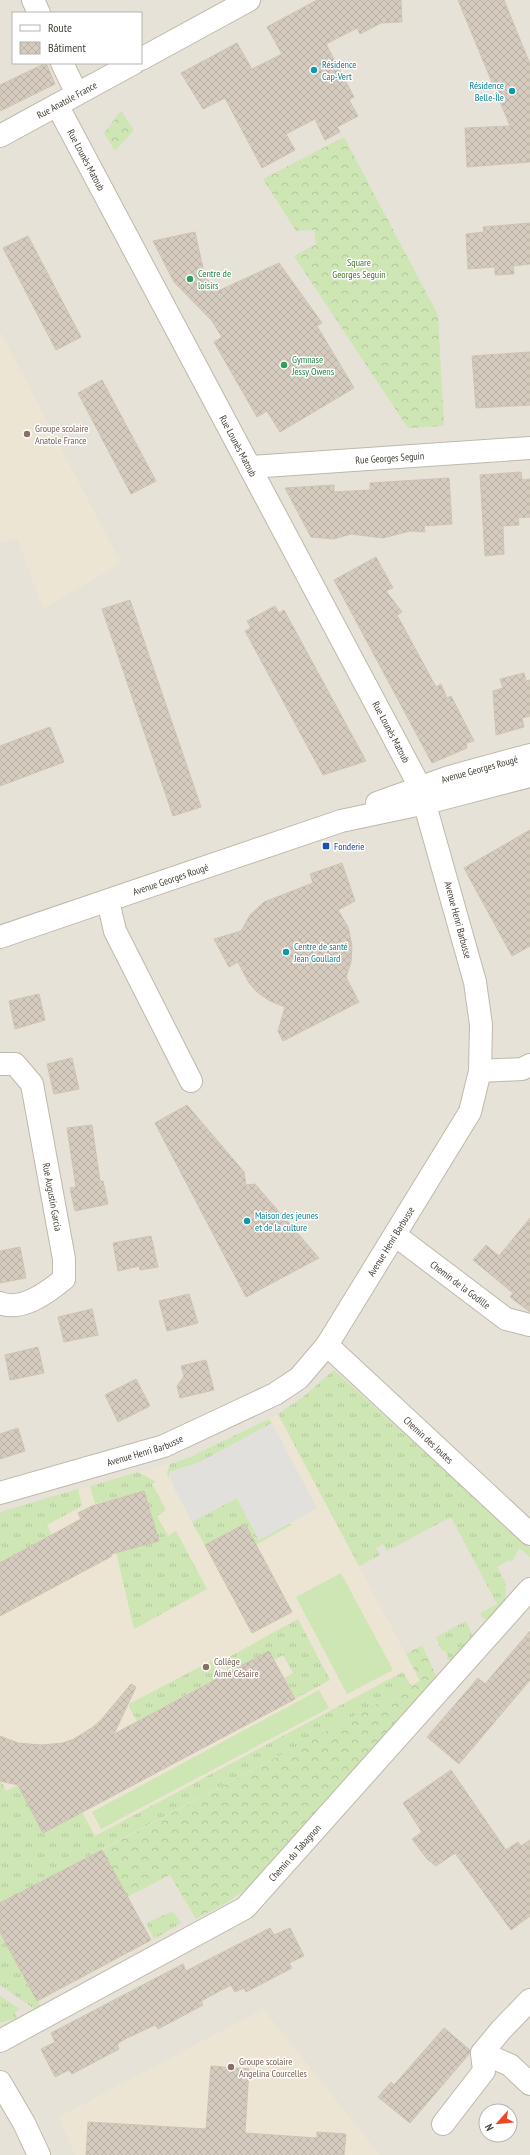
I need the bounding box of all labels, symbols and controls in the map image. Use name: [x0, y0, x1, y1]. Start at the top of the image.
legend: [12, 12, 142, 64]
text: Route: [48, 20, 72, 35]
text: Bâtiment: [48, 40, 86, 55]
place label: Résidence Cap-Vert: [322, 58, 356, 83]
marker: Résidence Cap-Vert: [309, 65, 319, 75]
street label: Rue Anatole France: [34, 78, 99, 121]
place label: Résidence Belle-Île: [470, 79, 504, 104]
marker: Résidence Belle-Île: [507, 86, 517, 96]
street label: Rue Lounès Matoub: [64, 127, 108, 193]
park label: Square Georges Seguin: [332, 256, 386, 281]
place label: Centre de loisirs: [198, 267, 231, 292]
marker: Centre de loisirs: [185, 274, 195, 284]
place label: Gymnase Jessy Owens: [291, 353, 335, 378]
marker: Gymnase Jessy Owens: [279, 360, 289, 370]
street label: Rue Lounès Matoub: [216, 413, 260, 479]
place label: Groupe scolaire Anatole France: [35, 422, 88, 447]
marker: Groupe scolaire Anatole France: [22, 429, 32, 439]
street label: Rue Georges Seguin: [355, 449, 425, 466]
street label: Rue Lounès Matoub: [369, 699, 413, 765]
street label: Avenue Georges Rougé: [439, 752, 519, 786]
place label: Fonderie: [334, 840, 364, 853]
marker: Fonderie: [321, 841, 331, 851]
street label: Avenue Georges Rougé: [131, 860, 210, 898]
street label: Avenue Henri Barbusse: [441, 880, 475, 960]
place label: Centre de santé Jean Goullard: [293, 940, 348, 965]
marker: Centre de santé Jean Goullard: [281, 947, 291, 957]
street label: Rue Augustin Garcia: [40, 1162, 65, 1232]
street label: Avenue Henri Barbusse: [364, 1204, 417, 1279]
place label: Maison des jeunes et de la culture: [255, 1209, 319, 1234]
marker: Maison des jeunes et de la culture: [242, 1216, 252, 1226]
street label: Chemin de la Godille: [428, 1258, 493, 1311]
street label: Chemin des Joutes: [401, 1413, 457, 1467]
street label: Avenue Henri Barbusse: [105, 1432, 185, 1469]
place label: Collège Aimé Césaire: [214, 1655, 259, 1680]
marker: Collège Aimé Césaire: [201, 1662, 211, 1672]
street label: Chemin du Tabagnon: [266, 1821, 323, 1884]
place label: Groupe scolaire Angelina Courcelles: [239, 2055, 308, 2080]
marker: Groupe scolaire Angelina Courcelles: [226, 2062, 236, 2072]
north arrow: [478, 2103, 518, 2143]
text: N: [481, 2122, 497, 2133]

